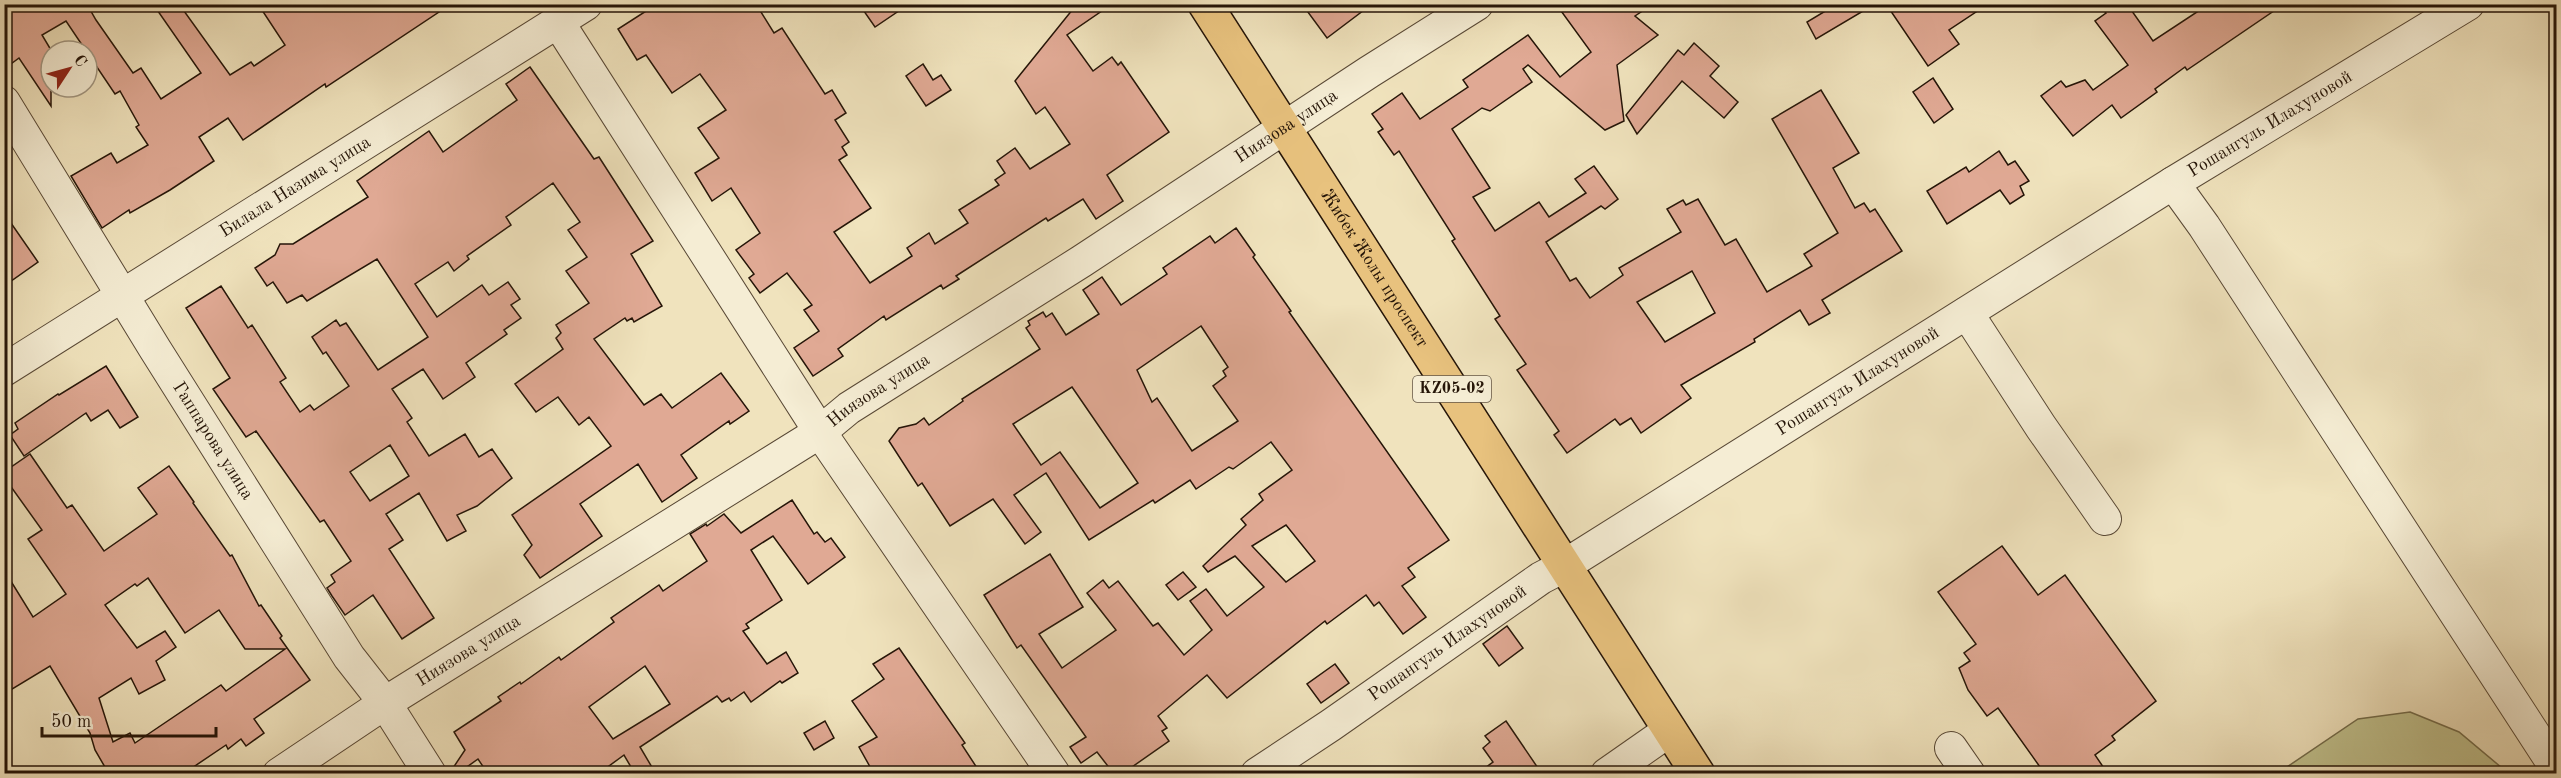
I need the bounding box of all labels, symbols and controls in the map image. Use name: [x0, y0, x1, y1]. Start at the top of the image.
north arrow: [39, 39, 99, 99]
text: С: [70, 52, 89, 70]
street label: Рошангуль Илахуновой: [2185, 68, 2355, 181]
street label: Ниязова улица: [1232, 86, 1341, 167]
street label: Билала Назима улица: [217, 133, 374, 241]
street label: Жибек Жолы проспект: [1317, 186, 1431, 351]
street label: Рошангуль Илахуновой: [1773, 324, 1942, 439]
street label: Ниязова улица: [824, 350, 933, 431]
road number: KZ05-02: [1413, 376, 1491, 402]
street label: Гаппарова улица: [169, 379, 257, 503]
street label: Рошангуль Илахуновой: [1365, 582, 1530, 705]
street label: Ниязова улица: [413, 612, 524, 690]
scale bar: [42, 700, 216, 738]
text: 50 m: [51, 713, 91, 731]

